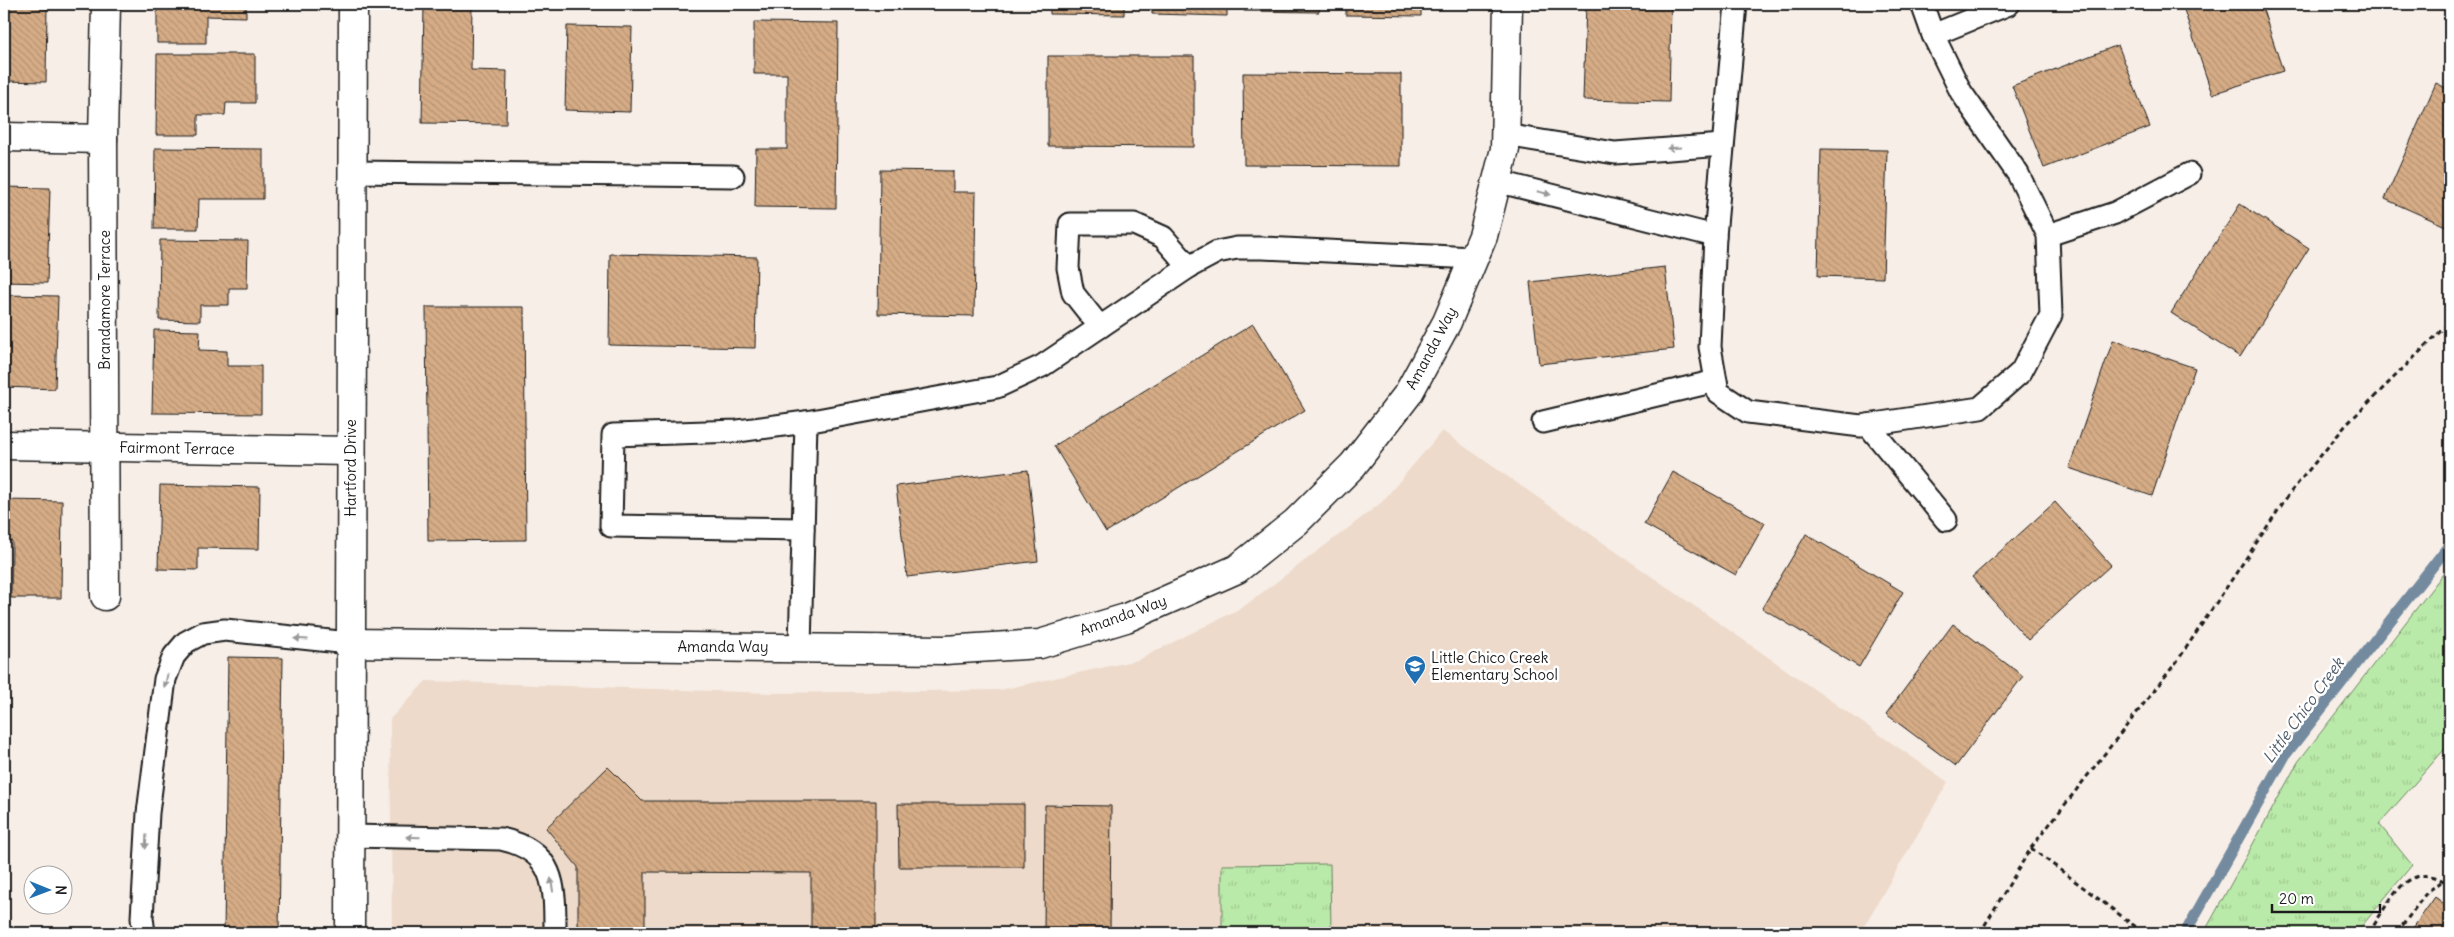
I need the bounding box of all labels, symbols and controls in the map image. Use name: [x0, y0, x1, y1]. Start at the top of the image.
one-way arrow: [1666, 145, 1682, 153]
one-way arrow: [1536, 189, 1551, 197]
street label: Brandamore Terrace: [95, 230, 114, 370]
street label: Amanda Way: [1401, 303, 1461, 393]
street label: Hartford Drive: [341, 419, 360, 517]
street label: Fairmont Terrace: [119, 437, 235, 459]
street label: Amanda Way: [1077, 590, 1169, 640]
one-way arrow: [293, 635, 309, 643]
street label: Amanda Way: [677, 637, 769, 656]
place label: Little Chico Creek Elementary School: [1431, 648, 1558, 684]
water label: Little Chico Creek: [2258, 652, 2349, 766]
school or university icon: Little Chico Creek Elementary School: [1403, 654, 1427, 685]
one-way arrow: [162, 673, 170, 688]
one-way arrow: [405, 833, 421, 841]
one-way arrow: [142, 834, 150, 850]
north arrow: [22, 864, 72, 914]
one-way arrow: [548, 876, 556, 892]
scale bar: [2272, 882, 2379, 914]
text: N: [52, 885, 70, 895]
text: 20 m: [2279, 889, 2314, 908]

